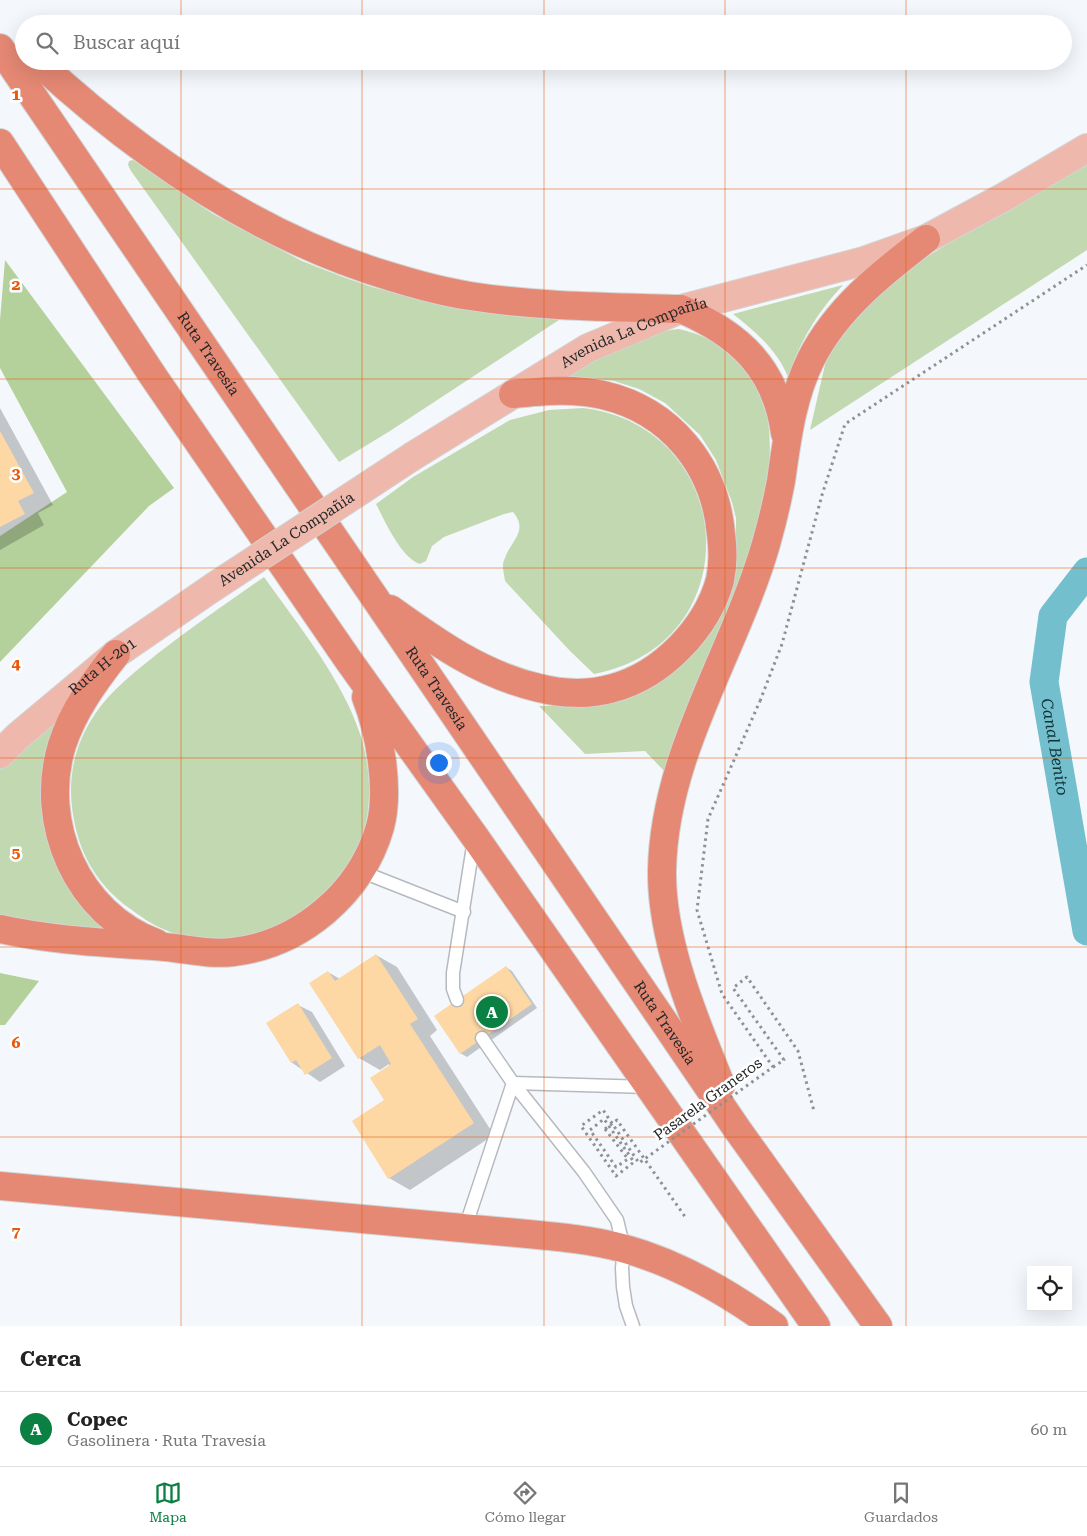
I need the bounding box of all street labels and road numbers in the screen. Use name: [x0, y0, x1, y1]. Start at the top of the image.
street label: Avenida La Compañía: [557, 294, 709, 372]
street label: Ruta Travesía: [174, 308, 243, 399]
street label: Avenida La Compañía: [215, 488, 357, 590]
street label: Ruta H-201: [65, 634, 140, 699]
street label: Ruta Travesía: [402, 643, 471, 734]
street label: Ruta Travesía: [630, 978, 700, 1068]
street label: Pasarela Graneros: [650, 1054, 766, 1144]

